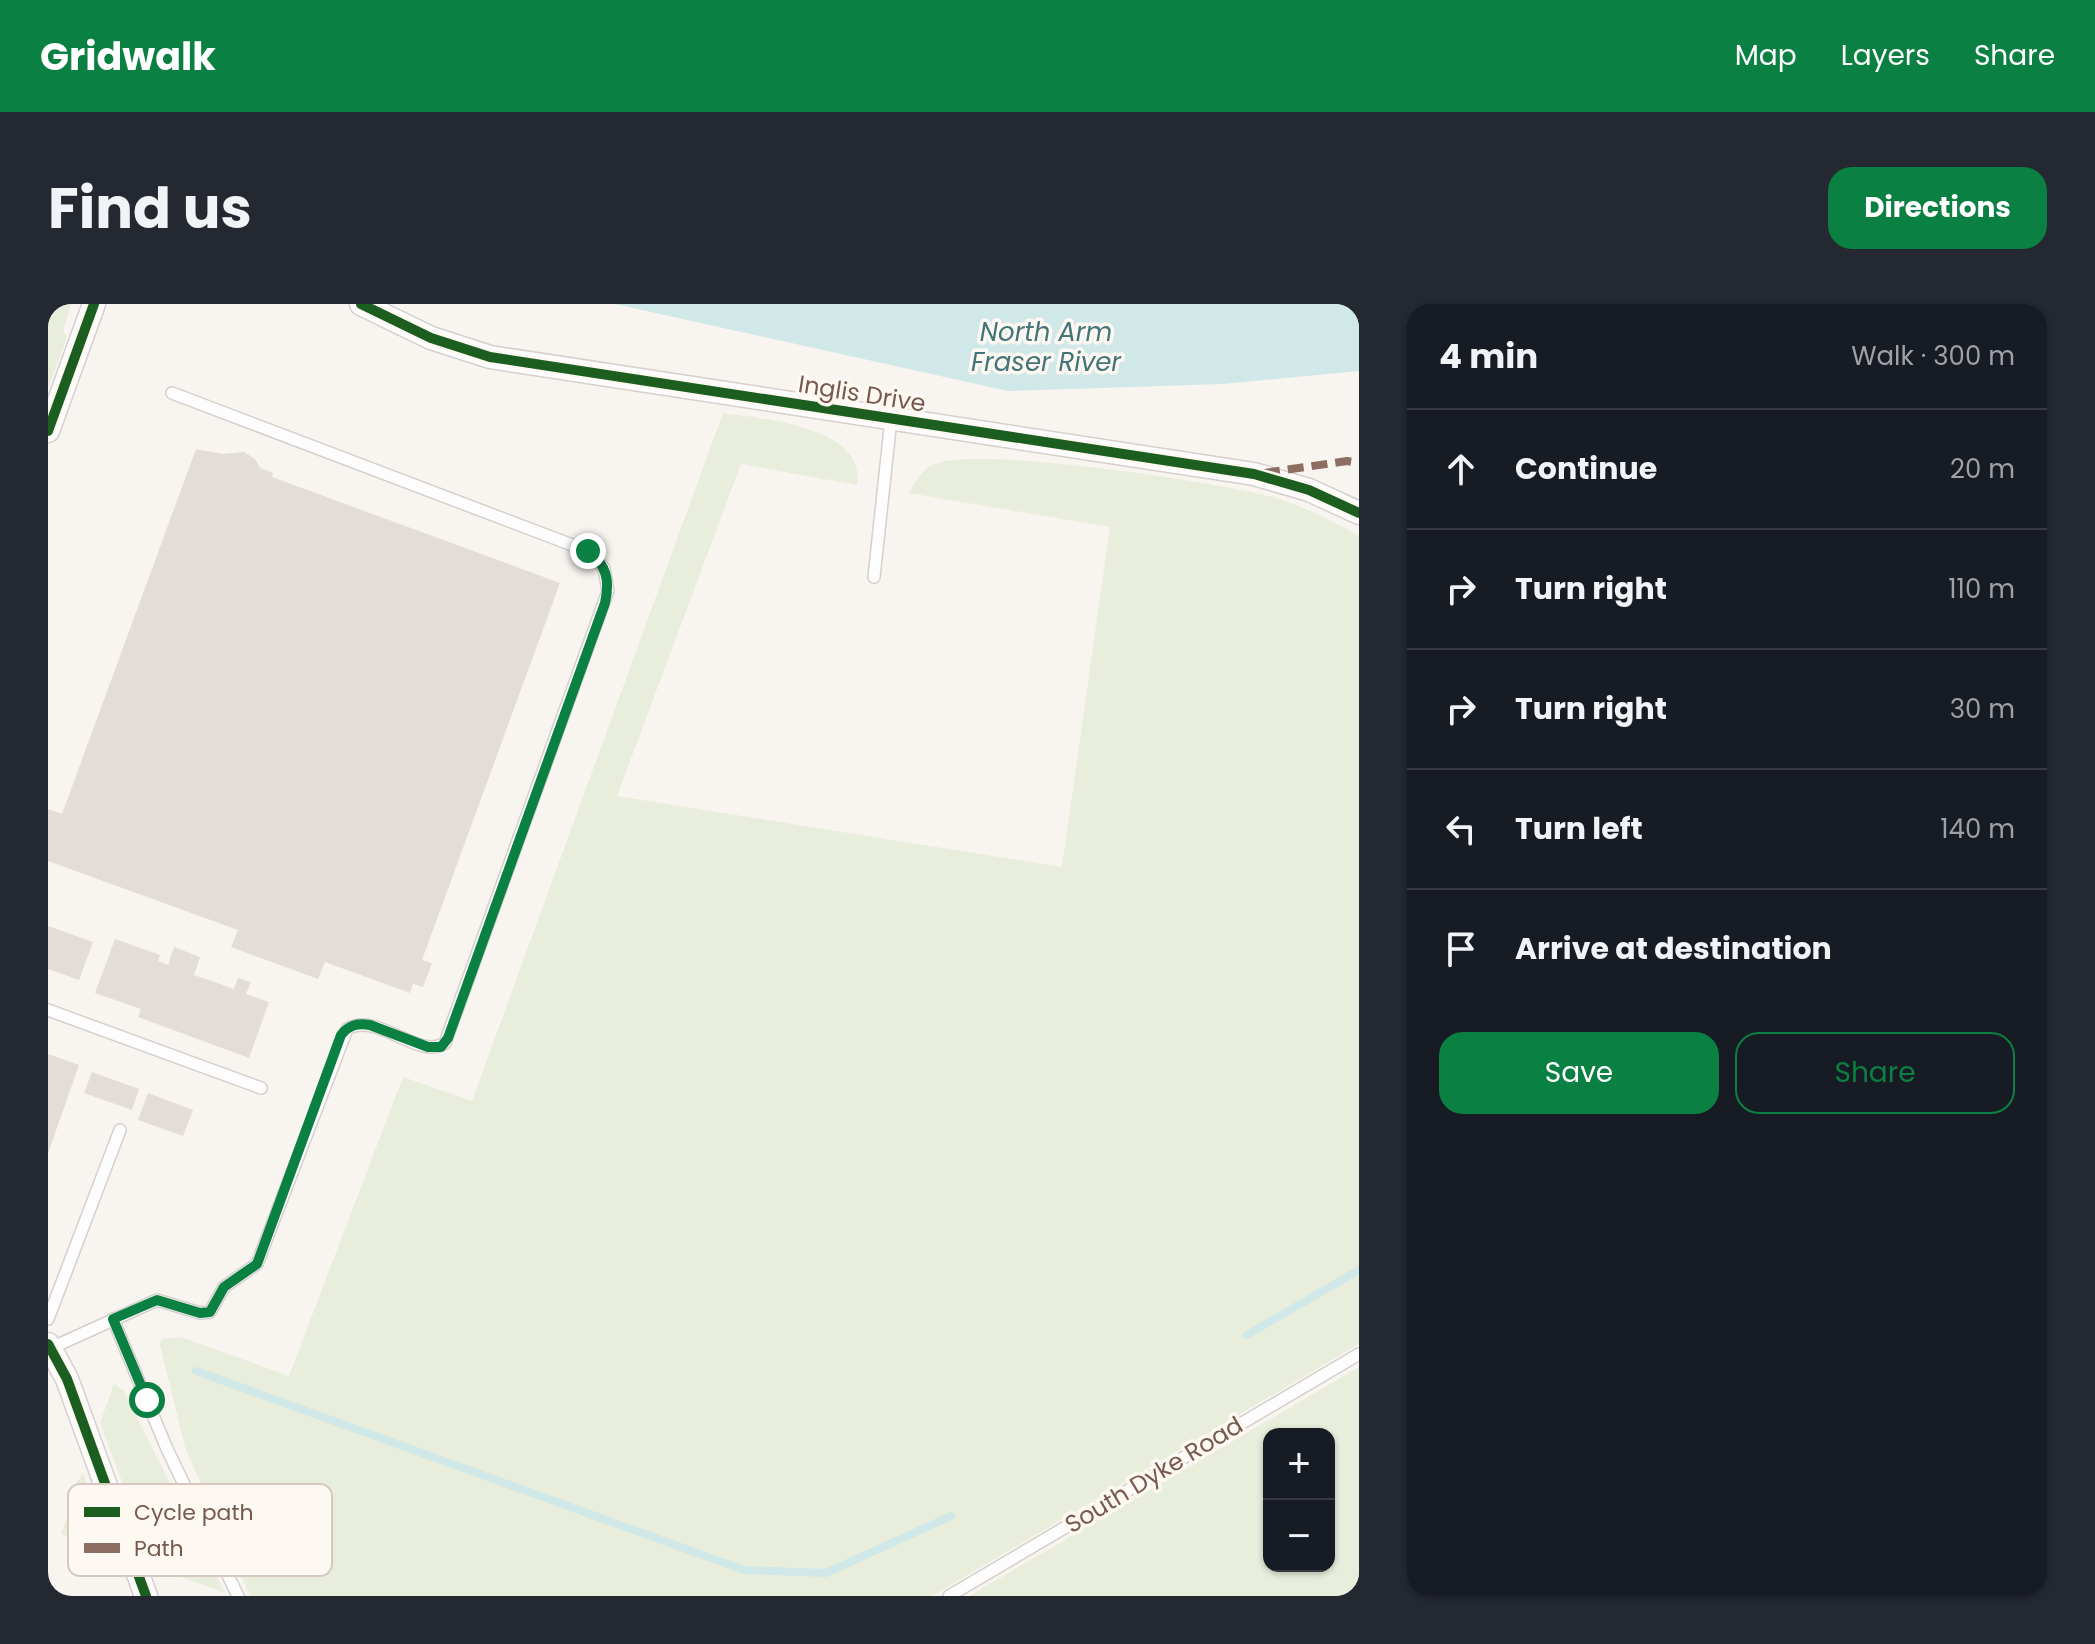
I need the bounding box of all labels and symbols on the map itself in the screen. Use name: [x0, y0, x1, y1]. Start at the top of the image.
water label: North Arm Fraser River: [971, 314, 1122, 380]
street label: Inglis Drive: [796, 367, 928, 420]
route end: [570, 533, 606, 569]
route start: [129, 1382, 165, 1418]
street label: South Dyke Road: [1059, 1408, 1249, 1541]
legend: [68, 1484, 332, 1576]
text: Cycle path: [134, 1497, 253, 1528]
text: Path: [134, 1533, 184, 1564]

